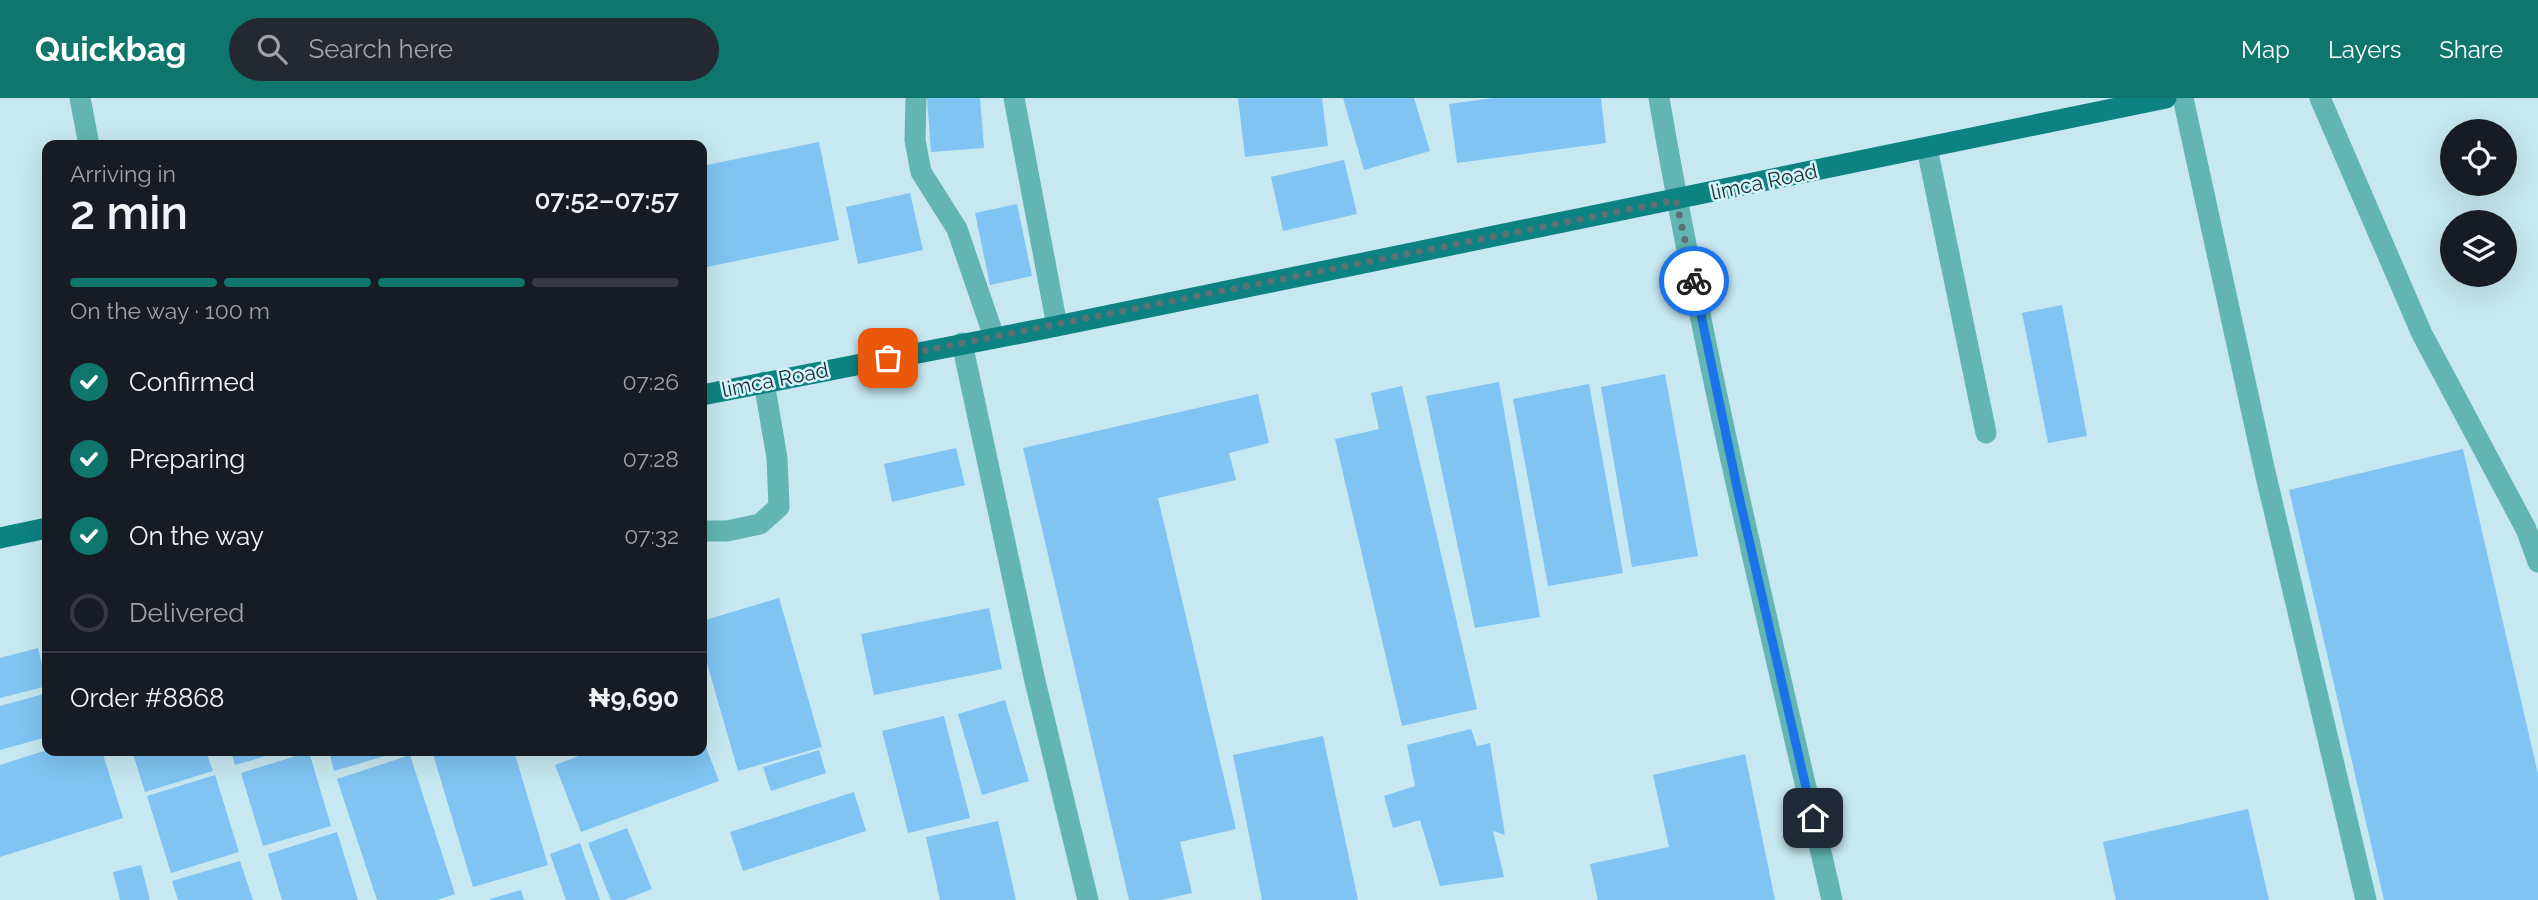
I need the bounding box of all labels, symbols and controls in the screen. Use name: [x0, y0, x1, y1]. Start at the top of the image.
search box: [229, 18, 719, 81]
text: Quickbag: [35, 30, 187, 69]
icon: search: [253, 30, 291, 68]
text: Search here: [309, 34, 453, 64]
text: Map: [2241, 35, 2290, 64]
text: Layers: [2328, 35, 2401, 64]
text: Share: [2439, 35, 2503, 64]
map controls: [2440, 119, 2517, 287]
button: locate: [2440, 119, 2517, 196]
street label: limca Road: [1708, 158, 1819, 205]
text: Arriving in: [70, 160, 176, 187]
text: 07:52–07:57: [534, 185, 679, 215]
text: 2 min: [70, 186, 188, 240]
button: layers: [2440, 210, 2517, 287]
courier: [1659, 246, 1729, 316]
icon: bike: [1675, 262, 1713, 300]
text: On the way · 100 m: [70, 297, 270, 324]
pin: [858, 328, 918, 388]
icon: bag: [869, 339, 907, 377]
street label: limca Road: [719, 357, 830, 402]
icon: check: [70, 363, 108, 401]
text: Confirmed: [129, 367, 255, 397]
text: 07:26: [623, 368, 679, 395]
icon: check: [70, 440, 108, 478]
text: Preparing: [129, 444, 245, 474]
text: 07:28: [623, 445, 679, 472]
icon: check: [70, 517, 108, 555]
text: On the way: [129, 521, 264, 551]
text: 07:32: [624, 522, 679, 549]
text: Delivered: [129, 598, 244, 628]
text: Order #8868: [70, 683, 224, 713]
text: ₦9,690: [588, 683, 679, 713]
pin: [1783, 788, 1843, 848]
icon: home: [1794, 799, 1832, 837]

